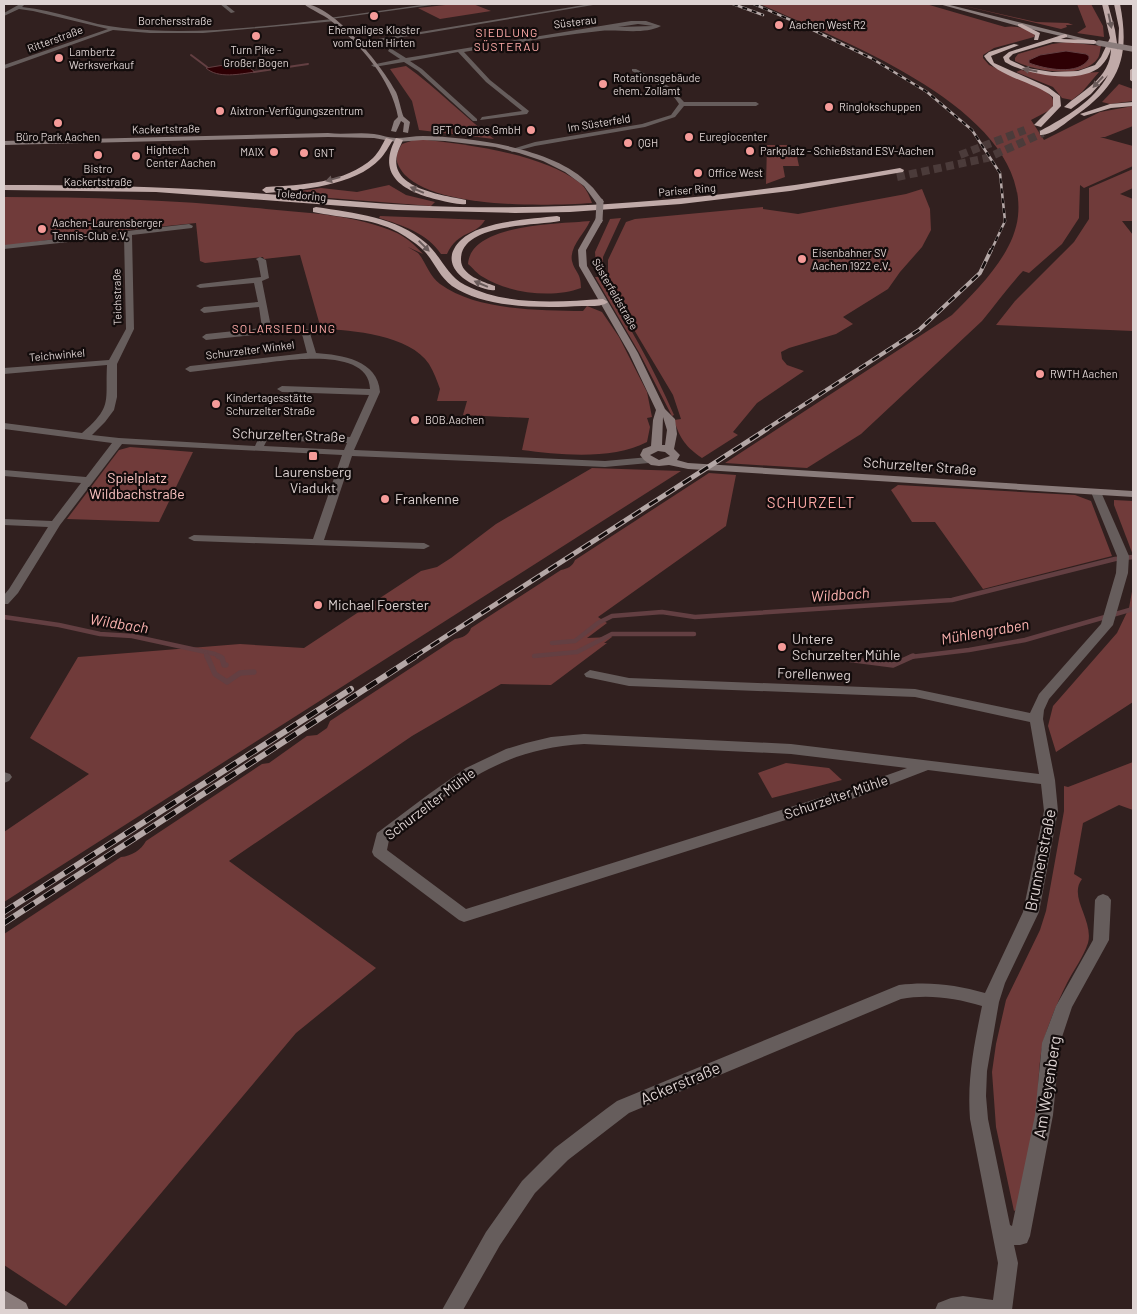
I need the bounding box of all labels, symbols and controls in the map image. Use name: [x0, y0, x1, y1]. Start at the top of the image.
marker: Ehemaliges Kloster vom Guten Hirten: [368, 10, 380, 22]
street label: Süsterau: [553, 12, 597, 31]
street label: Borchersstraße: [138, 14, 212, 27]
one-way arrow: [1106, 14, 1114, 29]
place label: Aachen West R2: [789, 18, 866, 31]
marker: Aachen West R2: [773, 19, 785, 31]
street label: Ritterstraße: [25, 22, 84, 55]
place label: Ehemaliges Kloster vom Guten Hirten: [328, 23, 420, 49]
district label: SIEDLUNG SÜSTERAU: [474, 25, 540, 53]
marker: Turn Pike - Großer Bogen: [250, 30, 262, 42]
place label: Turn Pike - Großer Bogen: [223, 43, 289, 69]
place label: Lambertz Werksverkauf: [69, 45, 134, 71]
marker: Lambertz Werksverkauf: [53, 52, 65, 64]
one-way arrow: [1022, 66, 1037, 74]
place label: Rotationsgebäude ehem. Zollamt: [613, 71, 700, 97]
one-way arrow: [1092, 76, 1104, 88]
marker: Rotationsgebäude ehem. Zollamt: [597, 78, 609, 90]
place label: Ringlokschuppen: [839, 100, 921, 113]
marker: Ringlokschuppen: [823, 101, 835, 113]
place label: Aixtron-Verfügungszentrum: [230, 104, 363, 117]
marker: Aixtron-Verfügungszentrum: [214, 105, 226, 117]
street label: Im Süsterfeld: [567, 111, 631, 134]
marker: Büro Park Aachen: [52, 117, 64, 129]
street label: Kackertstraße: [132, 121, 200, 136]
place label: BFT Cognos GmbH: [432, 123, 521, 136]
marker: BFT Cognos GmbH: [525, 124, 537, 136]
place label: Büro Park Aachen: [16, 130, 100, 143]
place label: Euregiocenter: [699, 130, 767, 143]
marker: Euregiocenter: [683, 131, 695, 143]
place label: QGH: [638, 136, 658, 149]
marker: QGH: [622, 137, 634, 149]
place label: Hightech Center Aachen: [146, 143, 216, 169]
place label: Parkplatz - Schießstand ESV-Aachen: [760, 144, 934, 157]
place label: MAIX: [240, 145, 265, 158]
marker: Parkplatz - Schießstand ESV-Aachen: [744, 145, 756, 157]
marker: MAIX: [268, 146, 280, 158]
place label: GNT: [314, 146, 334, 159]
marker: GNT: [298, 147, 310, 159]
marker: Bistro Kackertstraße: [92, 149, 104, 161]
marker: Hightech Center Aachen: [130, 150, 142, 162]
place label: Bistro Kackertstraße: [64, 162, 132, 188]
place label: Office West: [708, 166, 763, 179]
marker: Office West: [692, 167, 704, 179]
one-way arrow: [326, 176, 341, 184]
street label: Pariser Ring: [658, 181, 716, 198]
one-way arrow: [410, 185, 424, 193]
street label: Toledoring: [275, 186, 327, 203]
place label: Aachen-Laurensberger Tennis-Club e.V.: [52, 216, 162, 242]
marker: Aachen-Laurensberger Tennis-Club e.V.: [36, 223, 48, 235]
one-way arrow: [418, 240, 430, 252]
place label: Eisenbahner SV Aachen 1922 e.V.: [812, 246, 891, 272]
marker: Eisenbahner SV Aachen 1922 e.V.: [796, 253, 808, 265]
street label: Süsterfeldstraße: [590, 256, 641, 332]
street label: Teichstraße: [110, 268, 123, 325]
one-way arrow: [474, 279, 488, 287]
district label: SOLARSIEDLUNG: [232, 321, 336, 335]
street label: Schurzelter Winkel: [205, 338, 295, 361]
street label: Teichwinkel: [28, 346, 85, 363]
place label: RWTH Aachen: [1050, 367, 1118, 380]
marker: RWTH Aachen: [1034, 368, 1046, 380]
place label: Kindertagesstätte Schurzelter Straße: [226, 391, 315, 417]
marker: Kindertagesstätte Schurzelter Straße: [210, 398, 222, 410]
place label: BOB.Aachen: [425, 413, 484, 426]
marker: BOB.Aachen: [409, 414, 421, 426]
street label: Schurzelter Straße: [232, 424, 346, 445]
marker: Laurensberg Viadukt: [307, 450, 319, 462]
street label: Schurzelter Straße: [863, 453, 977, 478]
place label: Laurensberg Viadukt: [275, 463, 351, 496]
park label: Spielplatz Wildbachstraße: [89, 469, 185, 502]
place label: Frankenne: [395, 490, 459, 507]
marker: Frankenne: [379, 493, 391, 505]
district label: SCHURZELT: [767, 493, 855, 511]
water label: Wildbach: [810, 583, 870, 605]
place label: Michael Foerster: [328, 596, 429, 613]
marker: Michael Foerster: [312, 599, 324, 611]
water label: Wildbach: [89, 610, 150, 637]
water label: Mühlengraben: [939, 614, 1031, 648]
place label: Untere Schurzelter Mühle: [792, 630, 901, 663]
marker: Untere Schurzelter Mühle: [776, 641, 788, 653]
street label: Forellenweg: [777, 664, 851, 683]
street label: Schurzelter Mühle: [381, 764, 478, 843]
street label: Schurzelter Mühle: [782, 771, 890, 822]
street label: Brunnenstraße: [1020, 807, 1059, 913]
street label: Am Weyenberg: [1029, 1034, 1064, 1139]
street label: Ackerstraße: [637, 1057, 723, 1108]

